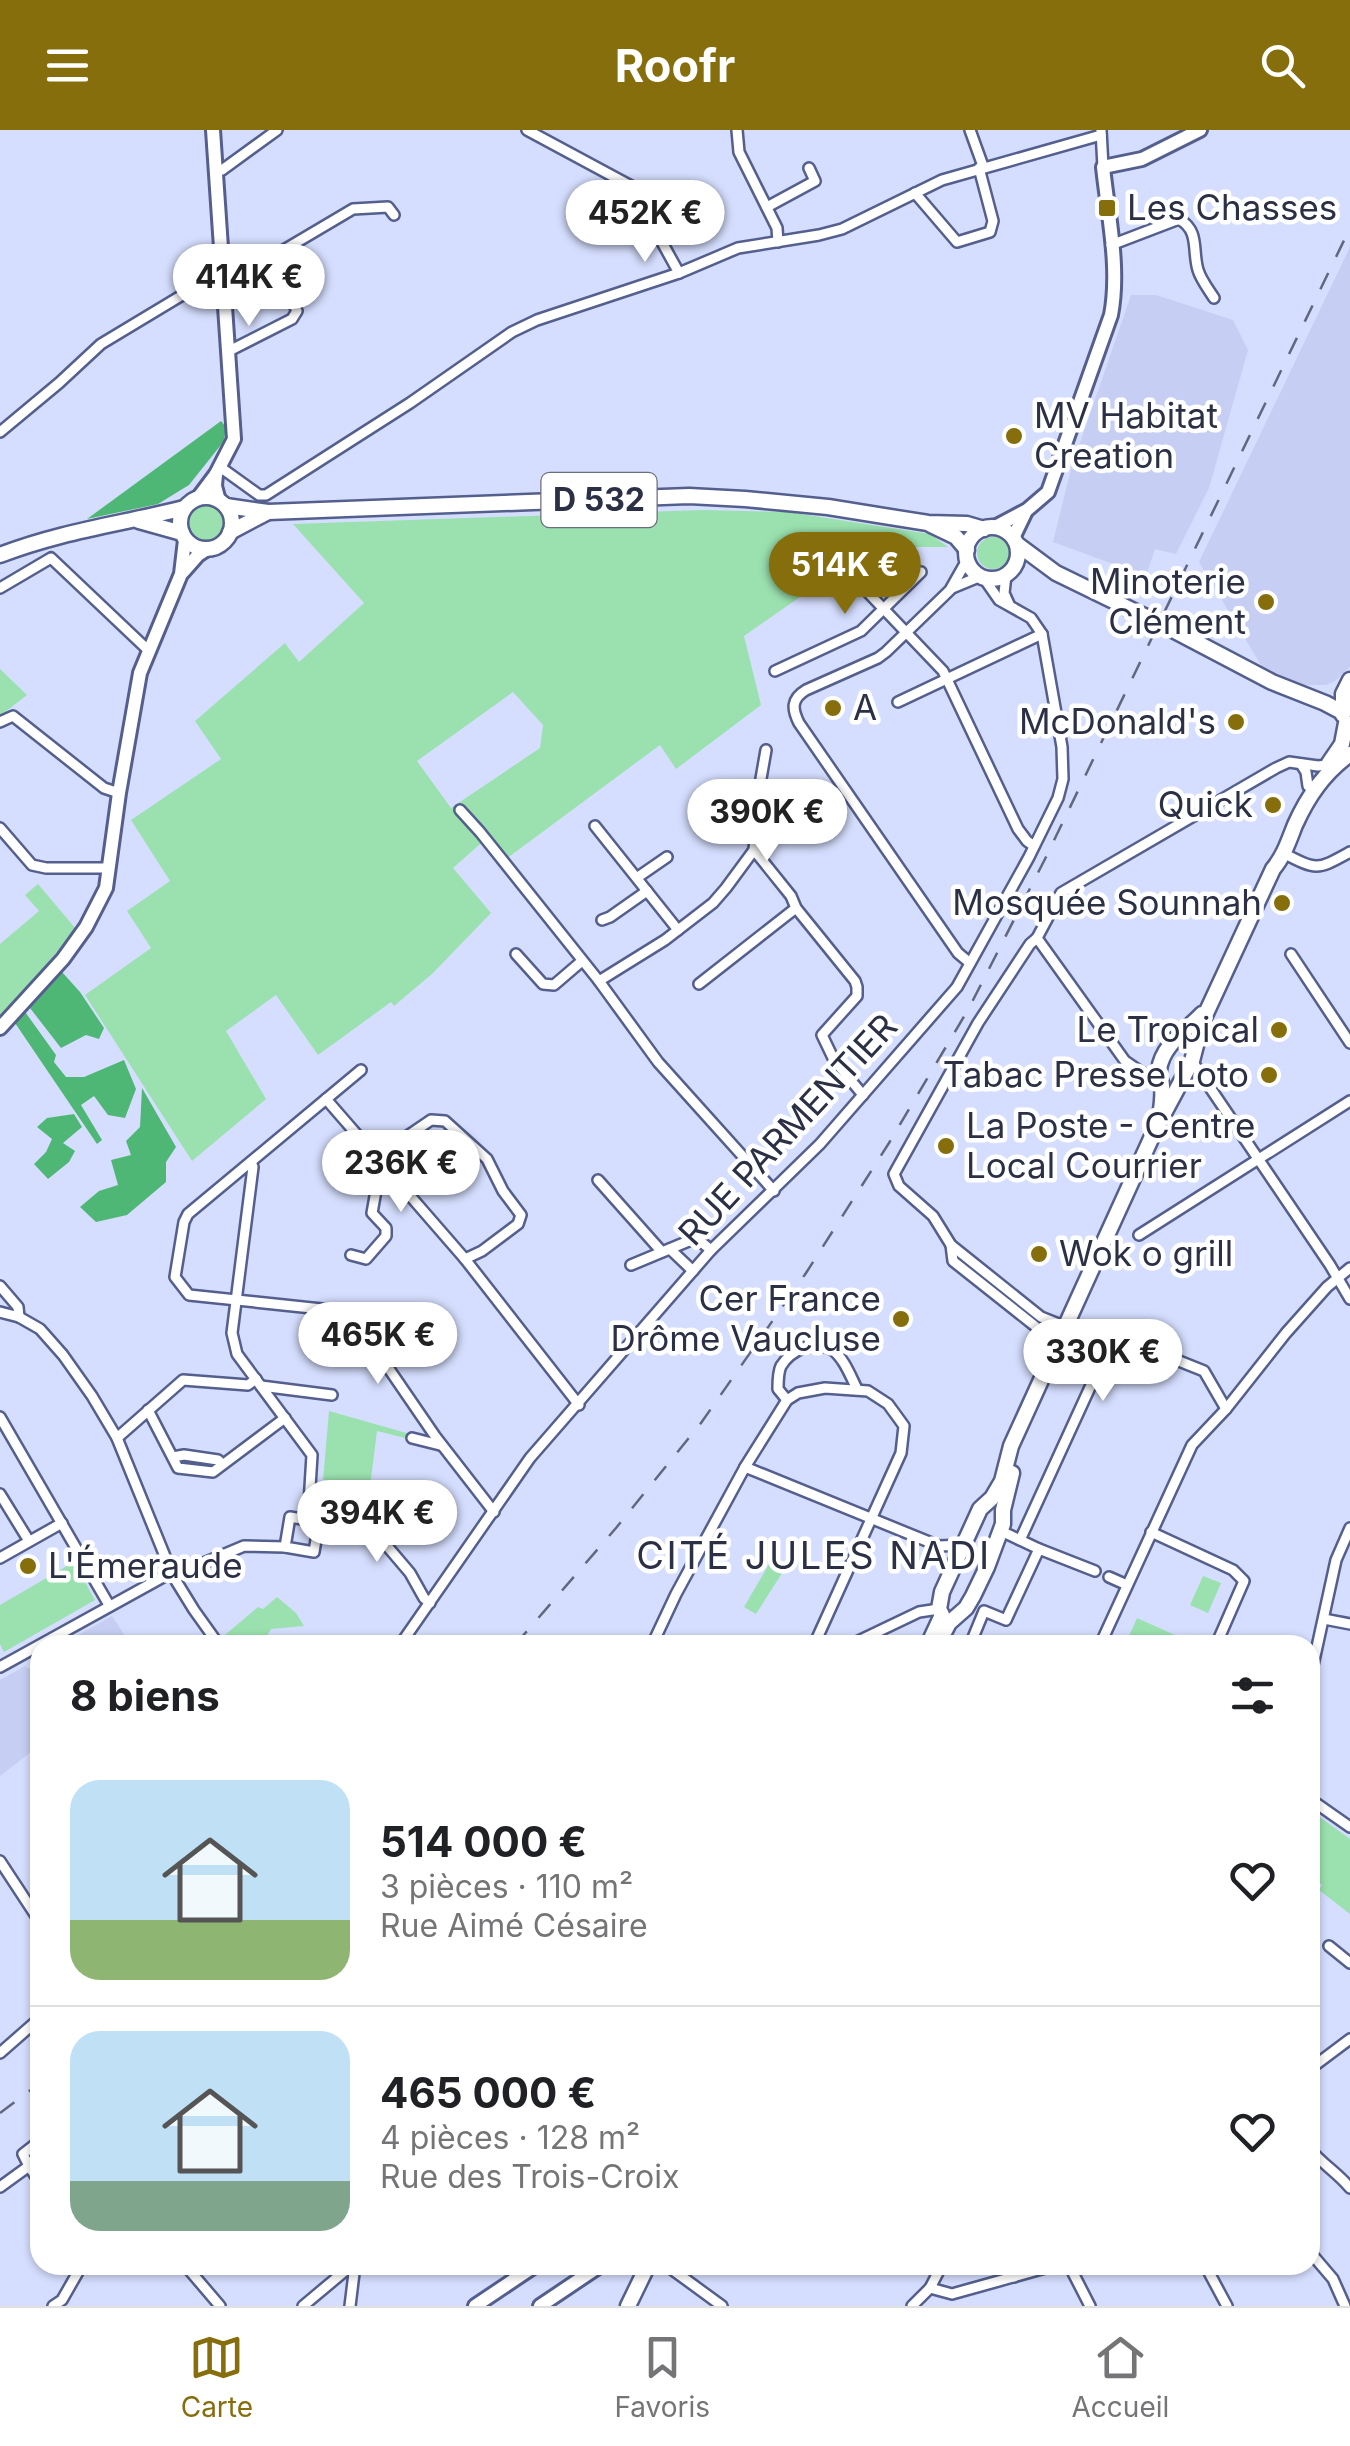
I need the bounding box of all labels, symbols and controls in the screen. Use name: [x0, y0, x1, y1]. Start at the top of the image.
icon: menu: [40, 38, 95, 93]
text: Roofr: [615, 38, 735, 93]
icon: search: [1255, 38, 1310, 93]
pin: 452K €: [564, 180, 726, 265]
place label: Les Chasses: [1127, 186, 1337, 228]
text: 452K €: [588, 193, 702, 232]
marker: Les Chasses: [1096, 197, 1118, 219]
pin: 414K €: [168, 244, 330, 329]
text: 414K €: [195, 257, 303, 296]
place label: MV Habitat Creation: [1034, 394, 1218, 476]
marker: MV Habitat Creation: [1003, 425, 1025, 447]
road number: D 532: [542, 473, 656, 527]
pin: 514K €: [764, 532, 926, 617]
text: 514K €: [791, 545, 899, 584]
place label: Minoterie Clément: [1090, 560, 1246, 642]
marker: Minoterie Clément: [1255, 591, 1277, 613]
place label: A: [853, 686, 877, 728]
marker: A: [822, 697, 844, 719]
place label: McDonald's: [1019, 700, 1216, 742]
marker: McDonald's: [1225, 711, 1247, 733]
pin: 390K €: [686, 779, 848, 864]
place label: Quick: [1158, 783, 1253, 825]
text: 390K €: [709, 792, 825, 831]
marker: Quick: [1262, 794, 1284, 816]
place label: Mosquée Sounnah: [952, 881, 1262, 923]
marker: Mosquée Sounnah: [1271, 892, 1293, 914]
street label: RUE PARMENTIER: [669, 1005, 905, 1254]
place label: Le Tropical: [1076, 1008, 1259, 1050]
marker: Le Tropical: [1268, 1019, 1290, 1041]
place label: Tabac Presse Loto: [943, 1053, 1249, 1095]
marker: Tabac Presse Loto: [1258, 1064, 1280, 1086]
place label: La Poste - Centre Local Courrier: [966, 1104, 1255, 1186]
pin: 236K €: [320, 1130, 482, 1215]
marker: La Poste - Centre Local Courrier: [935, 1135, 957, 1157]
text: 236K €: [344, 1143, 458, 1182]
place label: Wok o grill: [1059, 1232, 1233, 1274]
marker: Wok o grill: [1028, 1243, 1050, 1265]
place label: Cer France Drôme Vaucluse: [610, 1277, 881, 1359]
pin: 465K €: [297, 1302, 459, 1387]
marker: Cer France Drôme Vaucluse: [890, 1308, 912, 1330]
text: 465K €: [320, 1315, 436, 1354]
pin: 330K €: [1022, 1319, 1184, 1404]
text: 330K €: [1045, 1332, 1161, 1371]
pin: 394K €: [296, 1480, 458, 1565]
text: 394K €: [319, 1493, 435, 1532]
district label: CITÉ JULES NADI: [636, 1532, 992, 1578]
place label: L'Émeraude: [48, 1544, 243, 1586]
marker: L'Émeraude: [17, 1555, 39, 1577]
icon: filters: [1225, 1668, 1280, 1723]
text: 8 biens: [70, 1670, 220, 1721]
text: 514 000 €: [380, 1816, 587, 1867]
icon: home: [150, 1820, 270, 1940]
icon: heart: [1225, 1853, 1280, 1908]
text: 3 pièces · 110 m²: [380, 1867, 633, 1906]
text: Rue Aimé Césaire: [380, 1906, 648, 1945]
text: 465 000 €: [380, 2067, 596, 2118]
icon: home: [150, 2071, 270, 2191]
icon: heart: [1225, 2104, 1280, 2159]
text: 4 pièces · 128 m²: [380, 2118, 640, 2157]
text: Rue des Trois-Croix: [380, 2157, 680, 2196]
tab: Carte: [181, 2330, 253, 2424]
tab: Favoris: [614, 2330, 710, 2424]
tab: Accueil: [1072, 2330, 1169, 2424]

